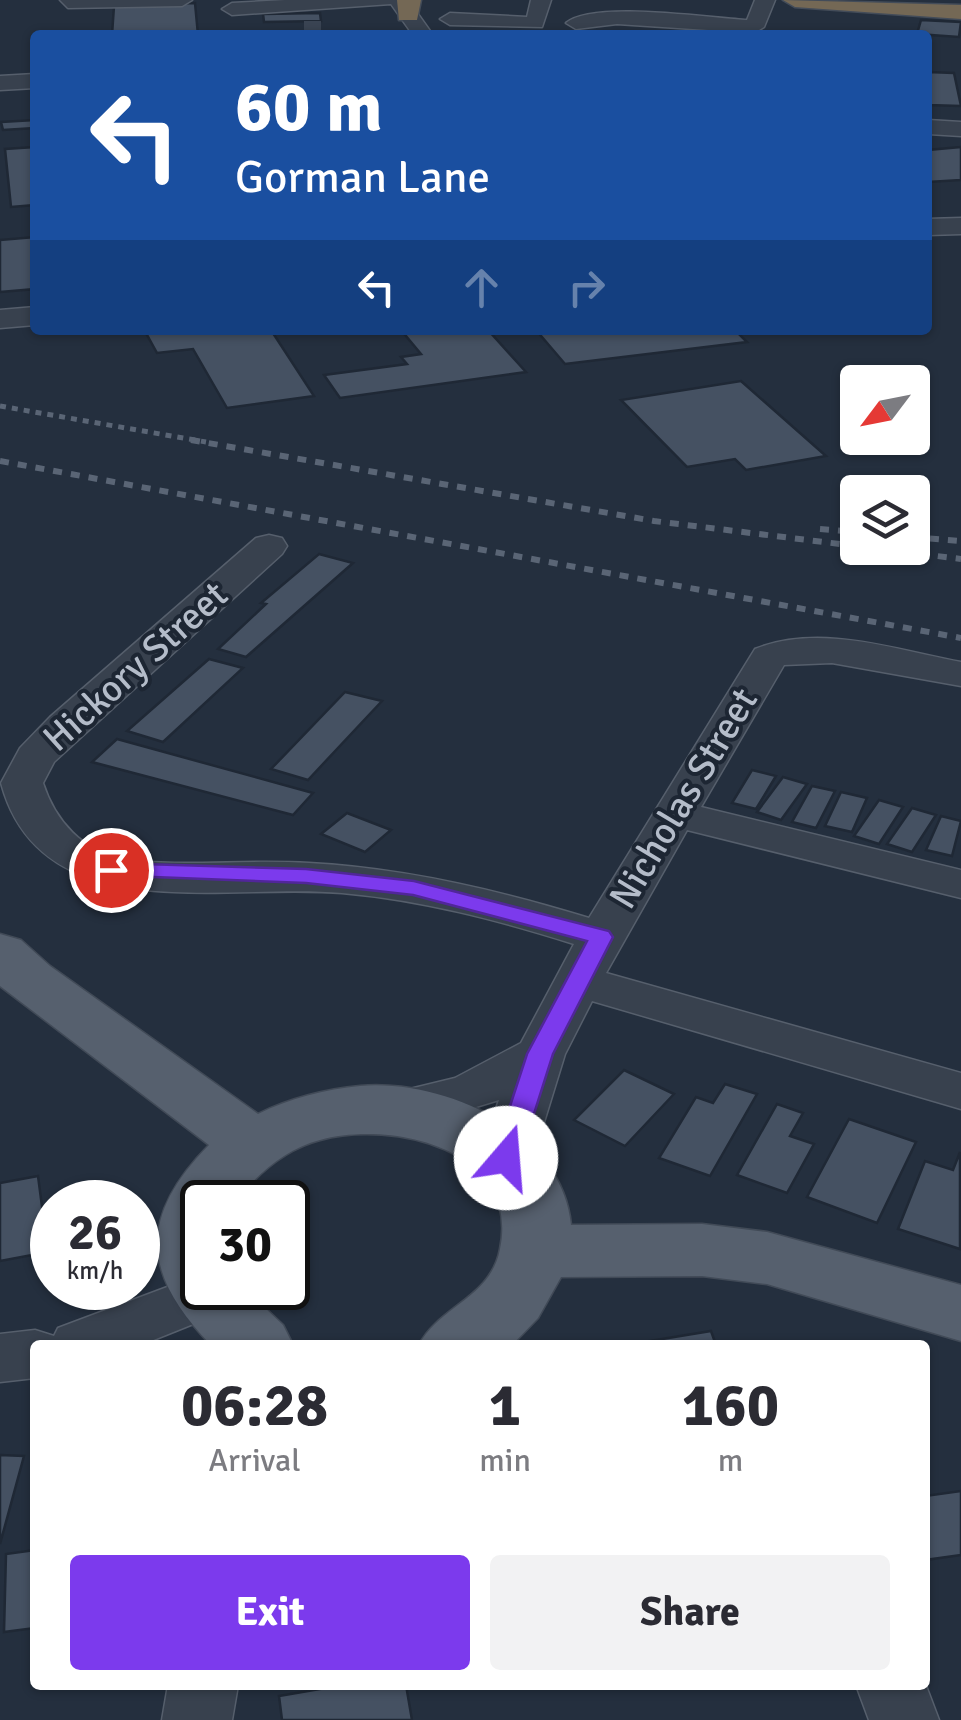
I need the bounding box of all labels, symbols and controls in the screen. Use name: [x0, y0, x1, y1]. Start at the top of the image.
text: 60 m: [235, 64, 383, 150]
icon: left: [70, 70, 200, 200]
text: Gorman Lane: [235, 150, 490, 205]
icon: left: [349, 260, 404, 315]
icon: ahead: [454, 260, 509, 315]
icon: right: [559, 260, 614, 315]
north arrow: [840, 365, 930, 455]
map controls: [840, 365, 930, 565]
button: layers: [840, 475, 930, 565]
street label: Hickory Street: [33, 571, 237, 761]
street label: Nicholas Street: [599, 679, 768, 917]
pin: [69, 828, 154, 913]
icon: arrive: [84, 843, 139, 898]
position arrow: [454, 1106, 558, 1210]
speed limit sign: 30: [180, 1180, 310, 1310]
text: 26: [68, 1202, 122, 1264]
text: km/h: [67, 1255, 123, 1286]
text: 06:28: [181, 1369, 328, 1443]
text: 1: [489, 1369, 521, 1443]
text: 160: [682, 1369, 779, 1443]
text: Arrival: [209, 1441, 301, 1480]
text: min: [479, 1441, 531, 1480]
text: m: [718, 1441, 743, 1480]
button: Exit: [70, 1555, 470, 1670]
button: Share: [490, 1555, 890, 1670]

